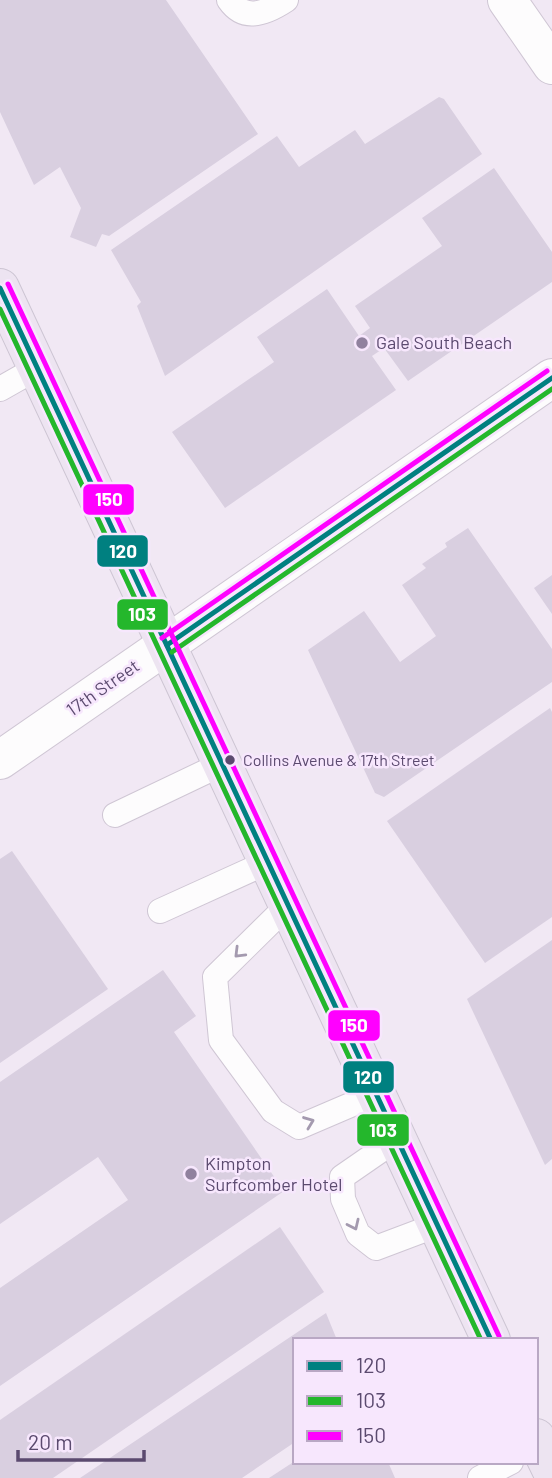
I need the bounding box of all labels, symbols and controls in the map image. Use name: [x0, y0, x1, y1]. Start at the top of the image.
place label: Gale South Beach: [376, 331, 512, 353]
marker: Gale South Beach: [354, 335, 370, 351]
line badge: 150: [82, 483, 135, 516]
text: 150: [95, 487, 123, 510]
line badge: 120: [96, 534, 149, 568]
text: 120: [109, 539, 137, 562]
line badge: 103: [116, 598, 169, 631]
text: 103: [128, 602, 156, 625]
street label: 17th Street: [62, 654, 143, 720]
place label: Collins Avenue & 17th Street: [243, 750, 435, 769]
marker: Collins Avenue & 17th Street: [223, 753, 237, 767]
one-way arrow: [234, 944, 247, 957]
line badge: 150: [327, 1009, 381, 1042]
text: 150: [340, 1013, 368, 1036]
line badge: 120: [342, 1060, 395, 1094]
text: 120: [354, 1065, 382, 1088]
line badge: 103: [356, 1113, 410, 1147]
one-way arrow: [303, 1117, 315, 1131]
text: 103: [369, 1118, 397, 1141]
place label: Kimpton Surfcomber Hotel: [205, 1152, 342, 1195]
marker: Kimpton Surfcomber Hotel: [183, 1166, 199, 1182]
one-way arrow: [346, 1218, 360, 1230]
legend: [293, 1338, 538, 1464]
text: 120: [356, 1352, 386, 1377]
text: 103: [356, 1387, 386, 1412]
scale bar: [18, 1418, 144, 1462]
text: 150: [356, 1422, 386, 1447]
text: 20 m: [28, 1429, 73, 1454]

